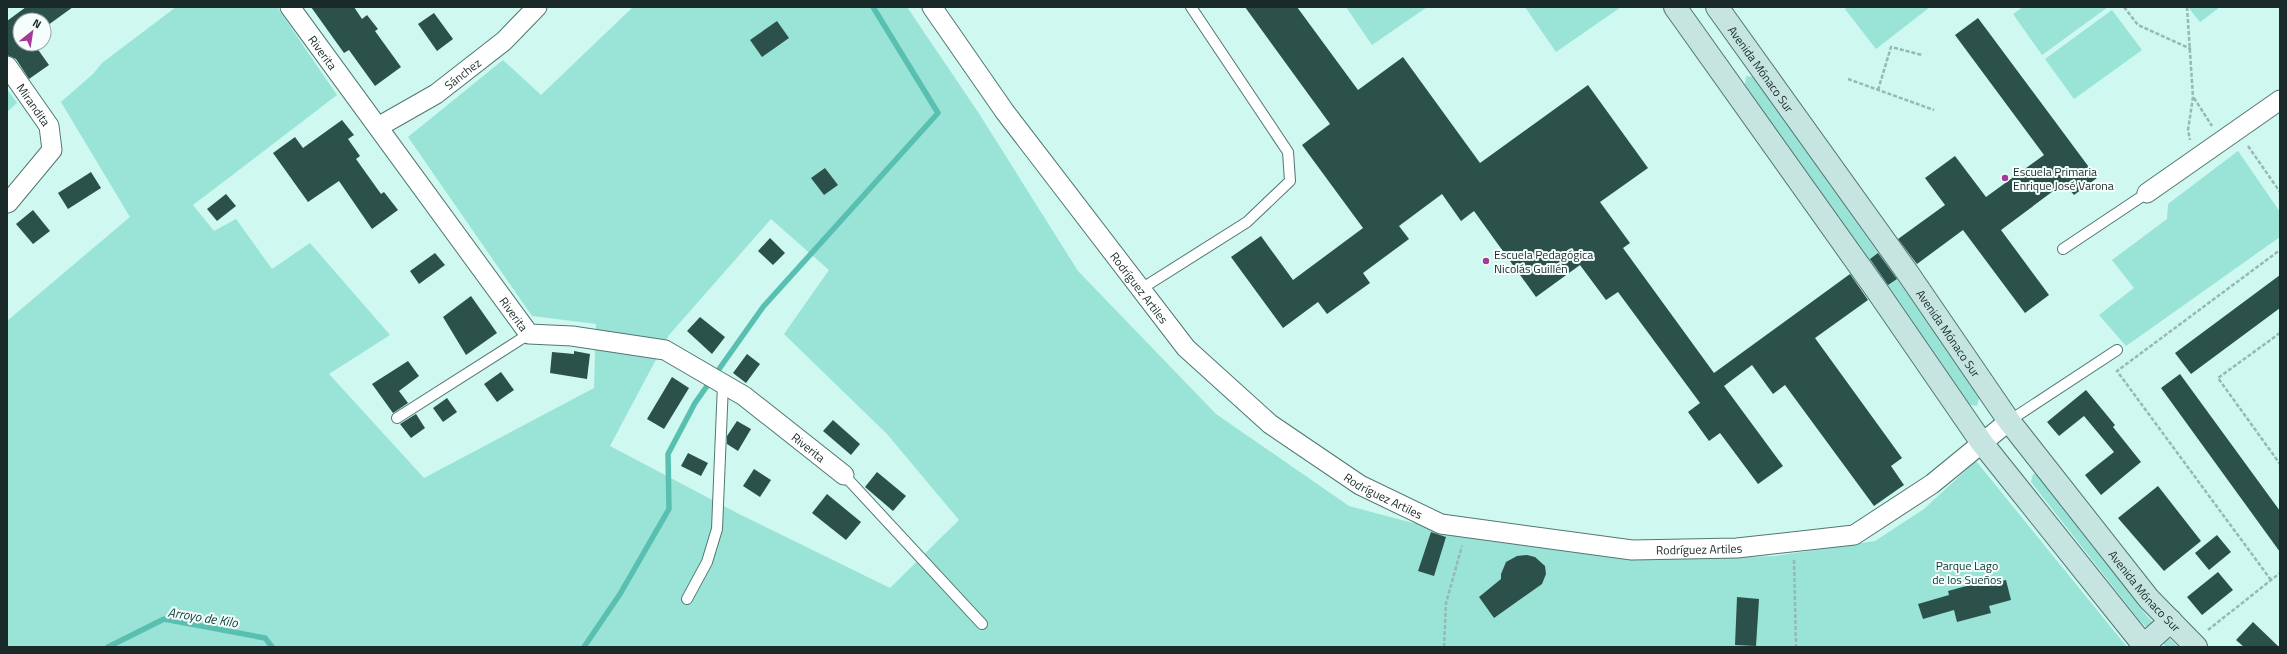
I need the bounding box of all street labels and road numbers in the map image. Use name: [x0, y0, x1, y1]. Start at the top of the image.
street label: Avenida Mónaco Sur: [1724, 21, 1799, 116]
street label: Riverita: [304, 31, 342, 73]
street label: Sánchez: [440, 53, 485, 94]
street label: Mirandita: [12, 79, 56, 130]
street label: Rodríguez Artiles: [1106, 248, 1174, 328]
street label: Avenida Mónaco Sur: [1912, 285, 1986, 381]
street label: Riverita: [495, 293, 533, 335]
street label: Riverita: [788, 428, 830, 467]
street label: Rodríguez Artiles: [1340, 467, 1426, 524]
street label: Rodríguez Artiles: [1656, 538, 1744, 559]
street label: Avenida Mónaco Sur: [2104, 546, 2185, 636]

